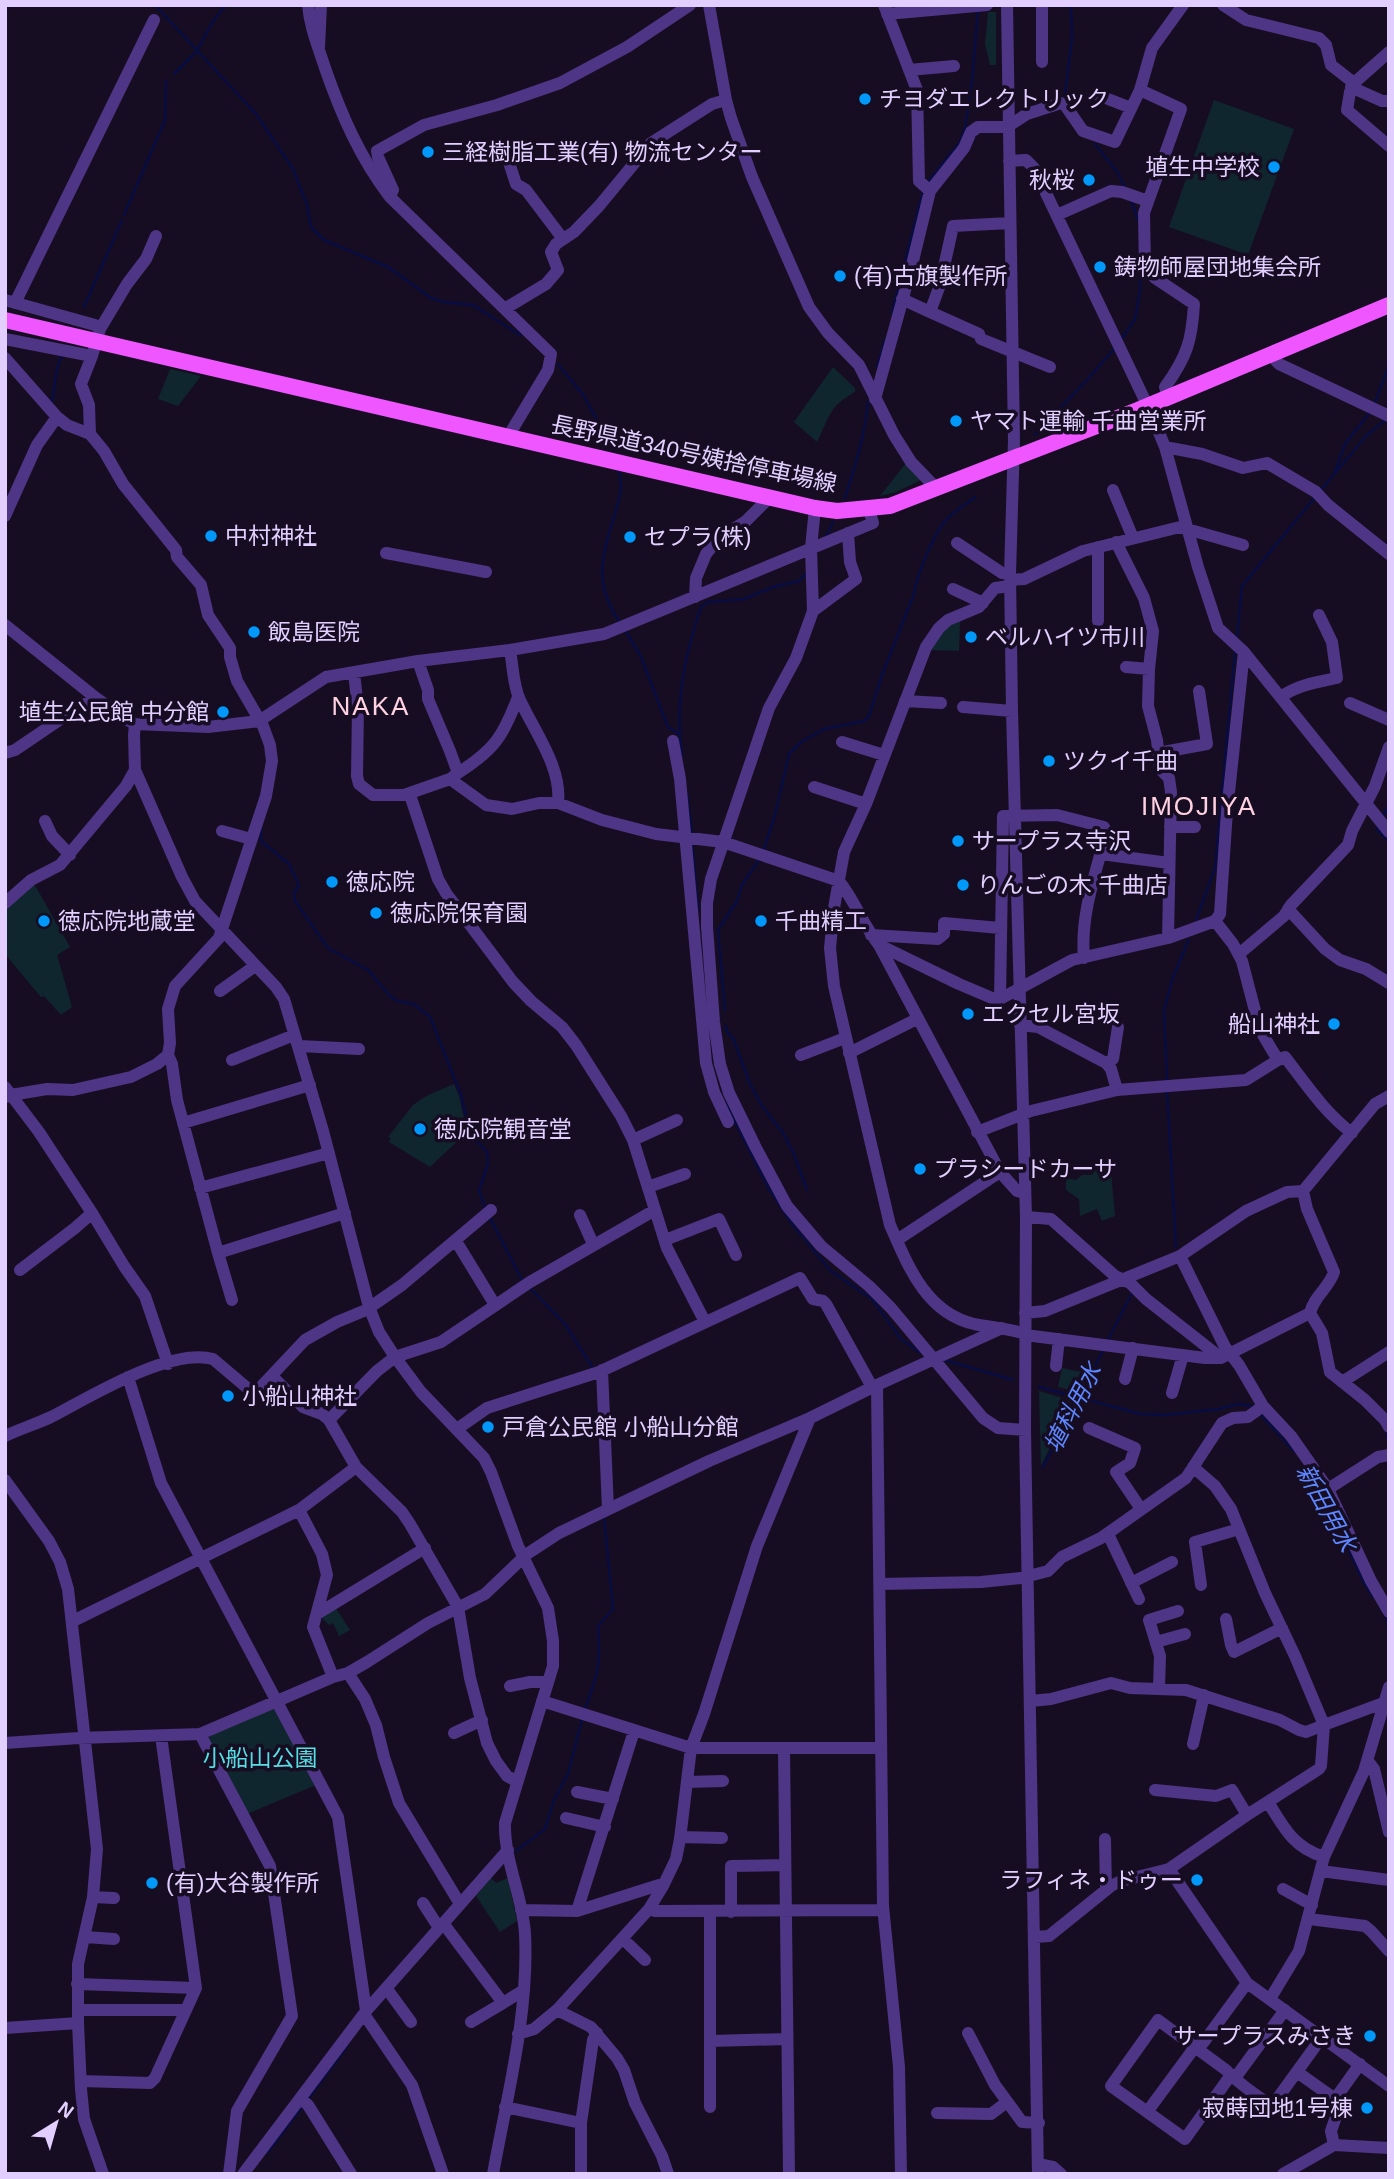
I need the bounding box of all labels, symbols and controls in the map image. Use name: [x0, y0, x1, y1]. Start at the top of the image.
place label: チヨダエレクトリック: [879, 86, 1109, 112]
marker: チヨダエレクトリック: [857, 91, 873, 107]
place label: 三経樹脂工業(有) 物流センター: [442, 139, 763, 165]
marker: 三経樹脂工業(有) 物流センター: [420, 144, 436, 160]
place label: 埴生中学校: [1145, 154, 1260, 180]
marker: 埴生中学校: [1266, 159, 1282, 175]
place label: 秋桜: [1029, 167, 1075, 193]
marker: 秋桜: [1081, 172, 1097, 188]
place label: 鋳物師屋団地集会所: [1114, 254, 1321, 280]
marker: 鋳物師屋団地集会所: [1092, 259, 1108, 275]
place label: (有)古旗製作所: [854, 263, 1007, 289]
marker: (有)古旗製作所: [832, 268, 848, 284]
place label: ヤマト運輸 千曲営業所: [970, 408, 1206, 434]
street label: 長野県道340号姨捨停車場線: [549, 411, 839, 497]
marker: ヤマト運輸 千曲営業所: [948, 413, 964, 429]
place label: 中村神社: [225, 523, 317, 549]
place label: セプラ(株): [644, 524, 751, 550]
marker: 中村神社: [203, 528, 219, 544]
marker: セプラ(株): [622, 529, 638, 545]
place label: 飯島医院: [268, 619, 360, 645]
marker: 飯島医院: [246, 624, 262, 640]
place label: ベルハイツ市川: [985, 624, 1146, 650]
marker: ベルハイツ市川: [963, 629, 979, 645]
district label: NAKA: [332, 691, 410, 721]
place label: 埴生公民館 中分館: [19, 699, 209, 725]
marker: 埴生公民館 中分館: [215, 704, 231, 720]
place label: ツクイ千曲: [1063, 748, 1178, 774]
marker: ツクイ千曲: [1041, 753, 1057, 769]
district label: IMOJIYA: [1141, 791, 1257, 821]
place label: サープラス寺沢: [972, 828, 1131, 854]
marker: サープラス寺沢: [950, 833, 966, 849]
place label: 徳応院: [346, 869, 415, 895]
place label: りんごの木 千曲店: [977, 872, 1167, 898]
marker: 徳応院: [324, 874, 340, 890]
marker: りんごの木 千曲店: [955, 877, 971, 893]
place label: 徳応院保育園: [390, 900, 528, 926]
marker: 徳応院保育園: [368, 905, 384, 921]
place label: 徳応院地蔵堂: [58, 908, 196, 934]
place label: 千曲精工: [775, 908, 867, 934]
marker: 徳応院地蔵堂: [36, 913, 52, 929]
marker: 千曲精工: [753, 913, 769, 929]
place label: エクセル宮坂: [982, 1001, 1120, 1027]
marker: エクセル宮坂: [960, 1006, 976, 1022]
place label: 船山神社: [1228, 1011, 1320, 1037]
marker: 船山神社: [1326, 1016, 1342, 1032]
place label: 徳応院観音堂: [434, 1116, 572, 1142]
marker: 徳応院観音堂: [412, 1121, 428, 1137]
place label: プラシードカーサ: [934, 1156, 1117, 1182]
marker: プラシードカーサ: [912, 1161, 928, 1177]
water label: 埴科用水: [1039, 1356, 1108, 1457]
place label: 小船山神社: [242, 1383, 357, 1409]
marker: 小船山神社: [220, 1388, 236, 1404]
place label: 戸倉公民館 小船山分館: [502, 1414, 738, 1440]
marker: 戸倉公民館 小船山分館: [480, 1419, 496, 1435]
water label: 新田用水: [1291, 1459, 1363, 1559]
park label: 小船山公園: [203, 1745, 318, 1771]
place label: ラフィネ・ドゥー: [999, 1867, 1183, 1893]
place label: (有)大谷製作所: [166, 1870, 319, 1896]
marker: ラフィネ・ドゥー: [1189, 1872, 1205, 1888]
marker: (有)大谷製作所: [144, 1875, 160, 1891]
place label: サープラスみさき: [1174, 2023, 1356, 2049]
marker: サープラスみさき: [1362, 2028, 1378, 2044]
north arrow: [21, 2088, 91, 2158]
place label: 寂蒔団地1号棟: [1202, 2095, 1353, 2121]
text: N: [54, 2097, 78, 2122]
marker: 寂蒔団地1号棟: [1359, 2100, 1375, 2116]

